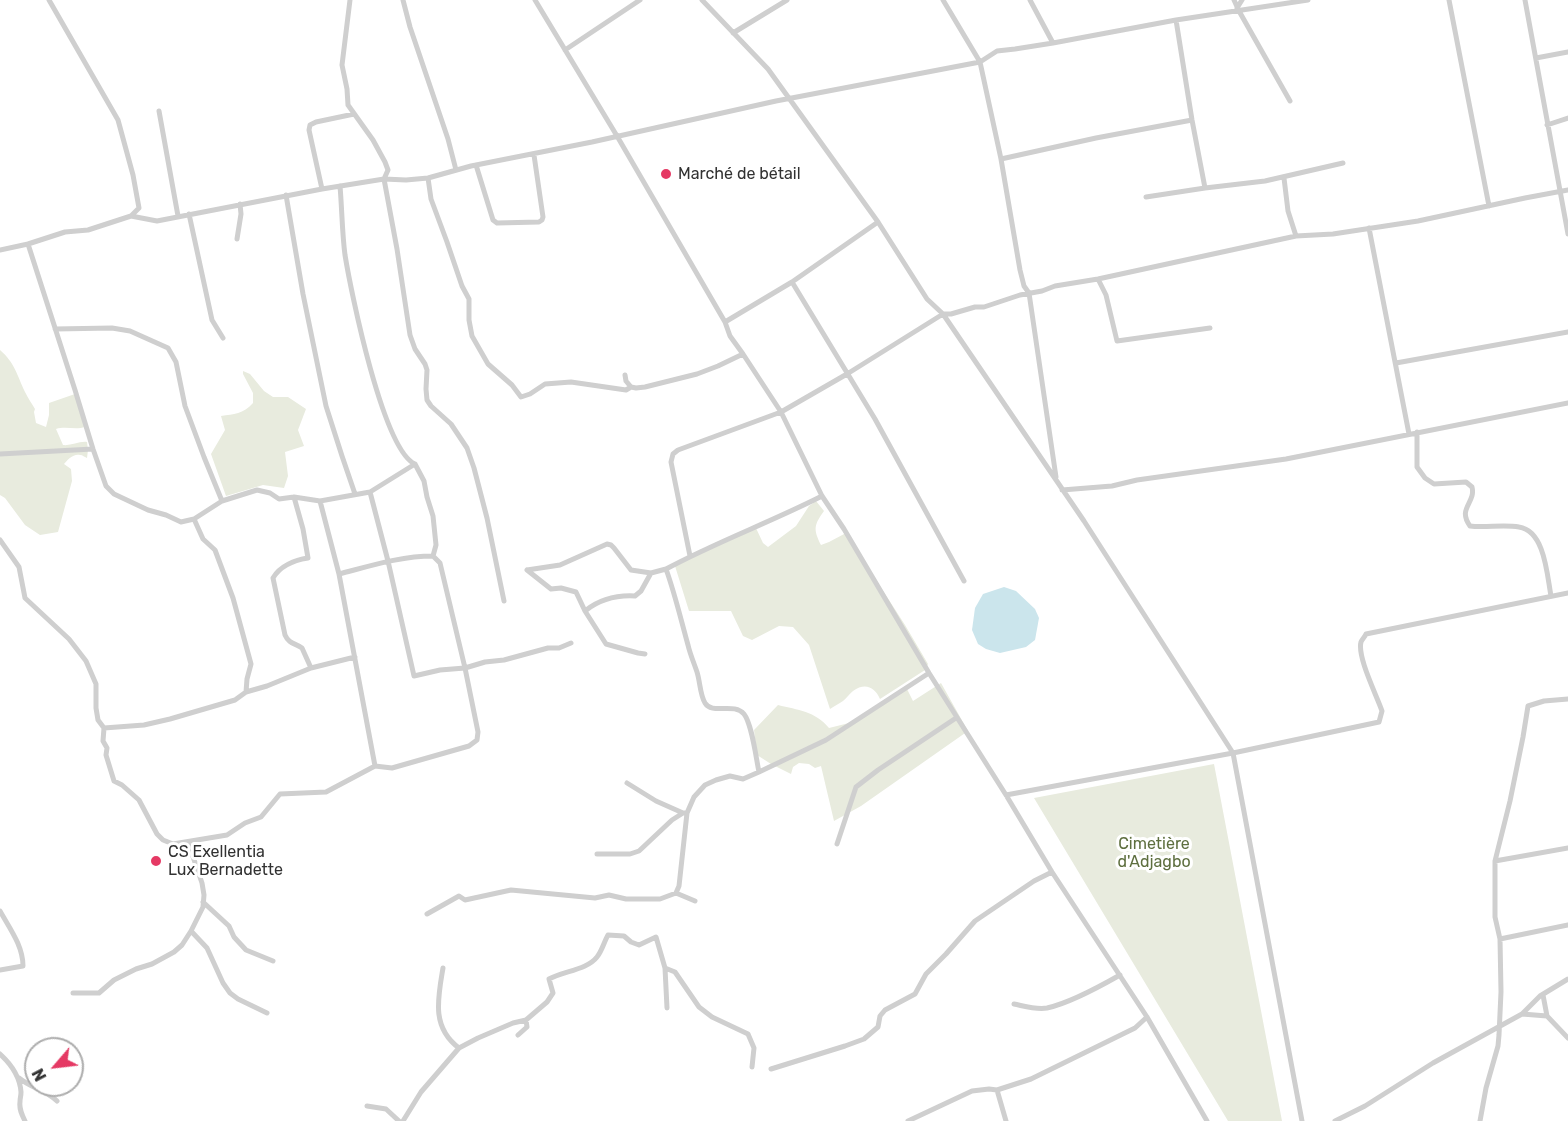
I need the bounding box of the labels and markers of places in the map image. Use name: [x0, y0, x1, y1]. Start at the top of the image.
place label: Marché de bétail: [678, 164, 801, 184]
marker: Marché de bétail: [659, 167, 673, 181]
place label: CS Exellentia Lux Bernadette: [168, 842, 283, 880]
marker: CS Exellentia Lux Bernadette: [149, 854, 163, 868]

